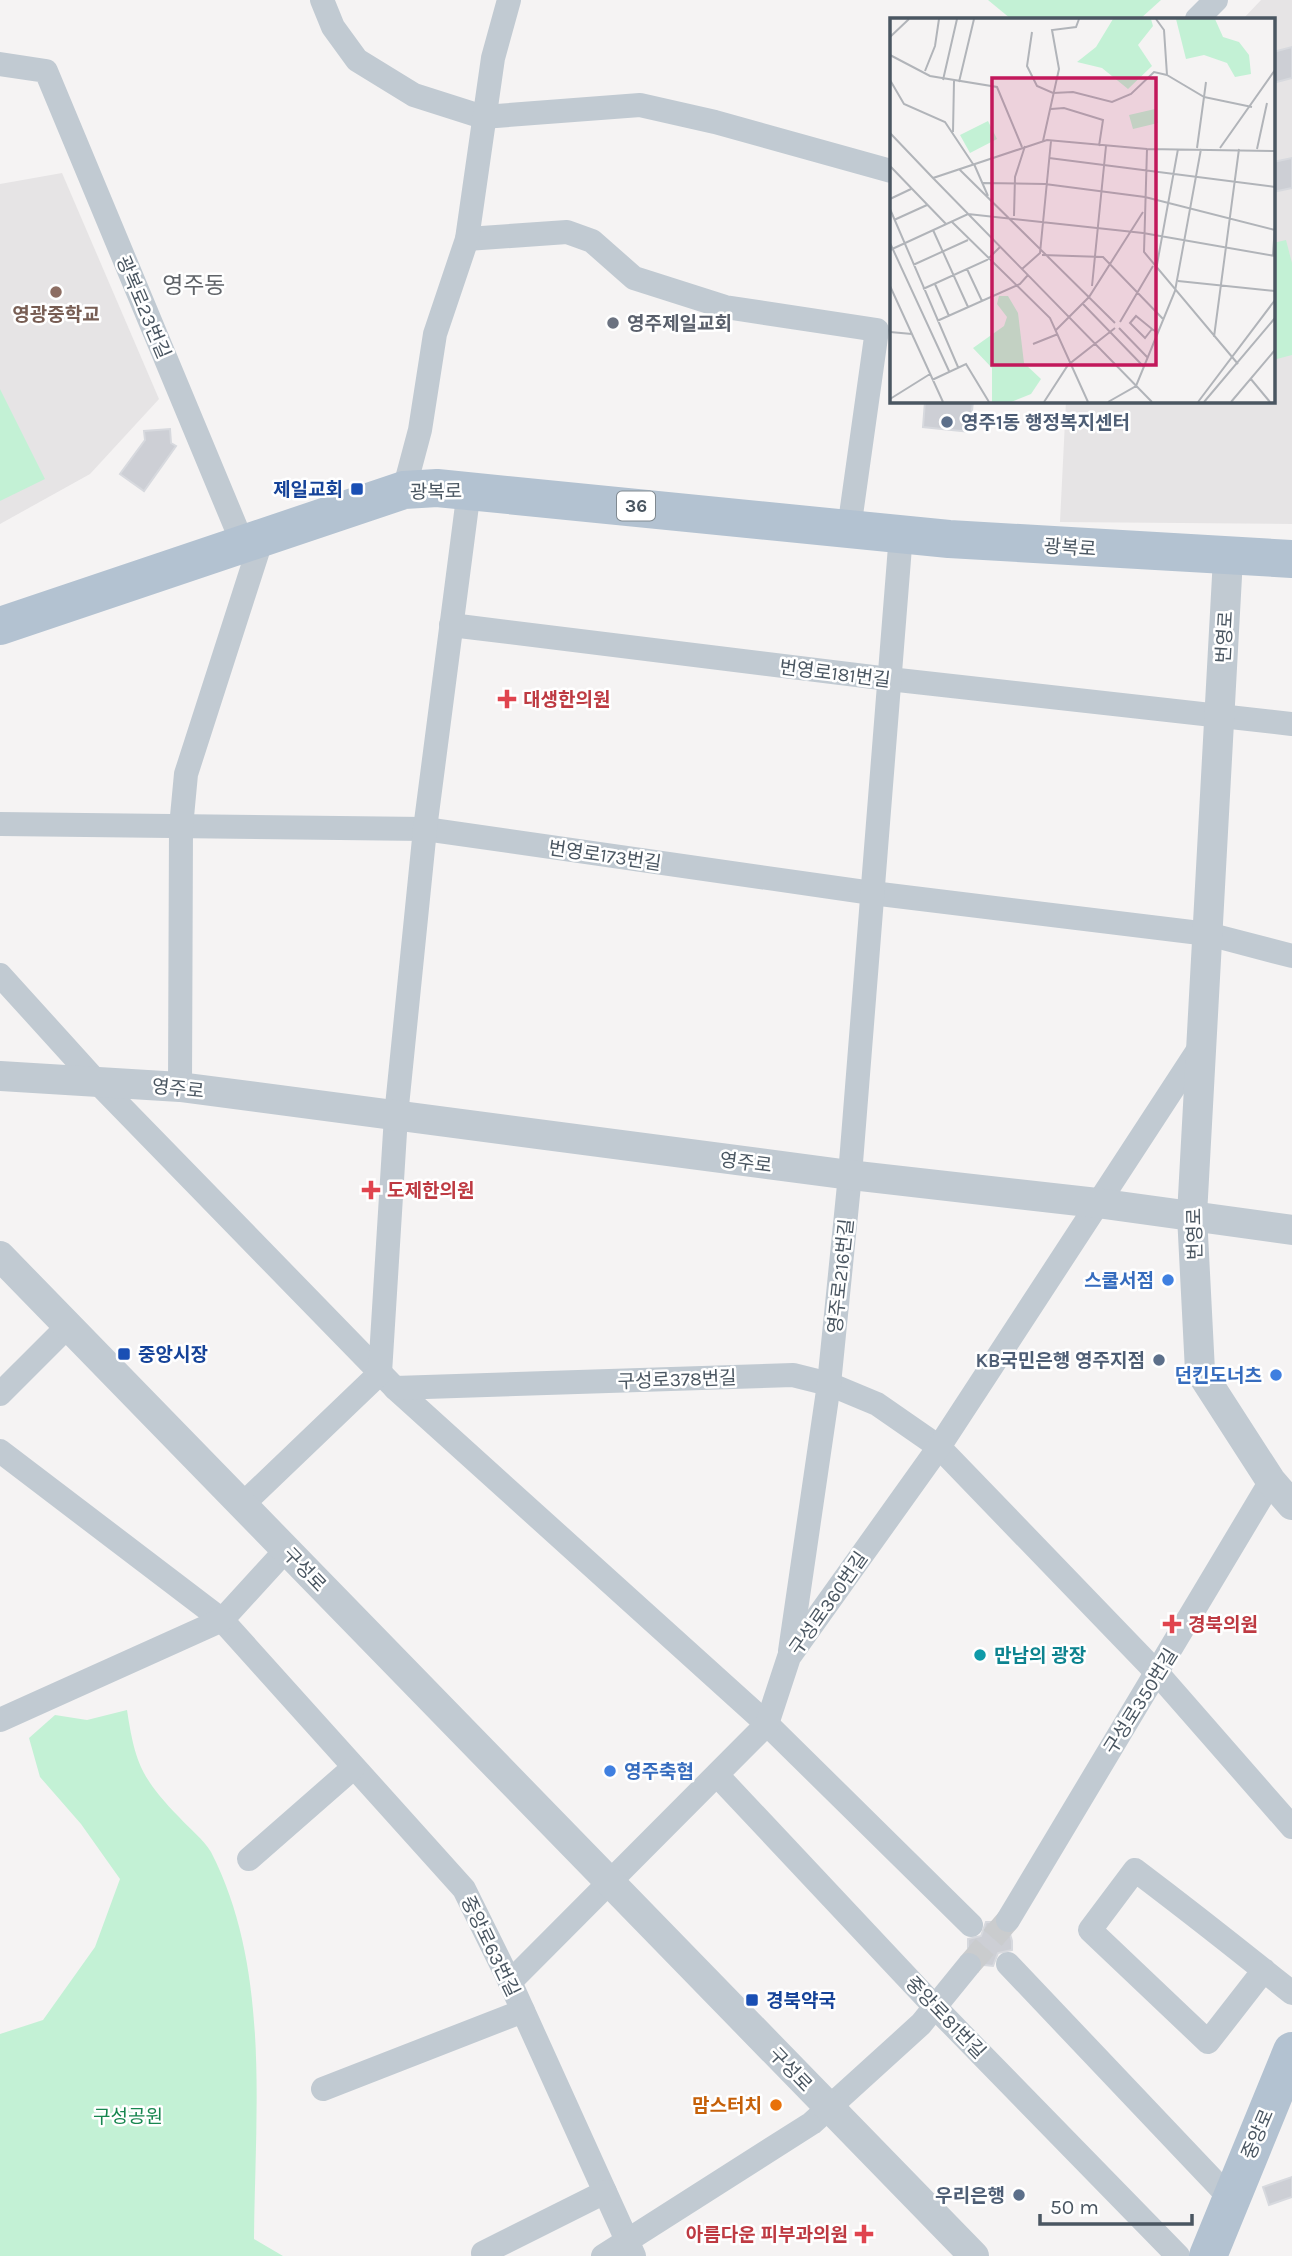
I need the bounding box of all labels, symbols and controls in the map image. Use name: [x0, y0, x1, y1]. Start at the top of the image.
inset map: [890, 18, 1274, 402]
street label: 광복로23번길: [112, 253, 175, 362]
district label: 영주동: [162, 272, 226, 299]
marker: 영광중학교: [48, 284, 64, 300]
place label: 영광중학교: [12, 304, 100, 326]
place label: 영주제일교회: [627, 313, 732, 335]
marker: 영주제일교회: [605, 315, 621, 331]
place label: 영주1동 행정복지센터: [961, 412, 1130, 434]
marker: 영주1동 행정복지센터: [939, 414, 955, 430]
place label: 제일교회: [273, 479, 343, 501]
marker: 제일교회: [349, 481, 365, 497]
street label: 광복로: [410, 481, 462, 503]
road number: 36: [617, 492, 655, 520]
street label: 광복로: [1043, 535, 1097, 561]
street label: 번영로: [1213, 610, 1237, 664]
street label: 번영로181번길: [778, 656, 892, 692]
marker: 대생한의원: [497, 689, 517, 709]
place label: 대생한의원: [523, 689, 610, 711]
street label: 번영로173번길: [547, 837, 663, 875]
street label: 영주로: [151, 1075, 205, 1103]
street label: 영주로: [719, 1149, 773, 1177]
marker: 도제한의원: [361, 1180, 381, 1200]
place label: 도제한의원: [387, 1180, 474, 1202]
street label: 번영로: [1184, 1208, 1206, 1260]
street label: 영주로216번길: [824, 1217, 858, 1335]
place label: 스쿨서점: [1084, 1270, 1154, 1292]
marker: 스쿨서점: [1160, 1272, 1176, 1288]
place label: 중앙시장: [138, 1344, 208, 1366]
marker: 중앙시장: [116, 1346, 132, 1362]
place label: KB국민은행 영주지점: [976, 1350, 1145, 1372]
marker: KB국민은행 영주지점: [1151, 1352, 1167, 1368]
place label: 던킨도너츠: [1175, 1365, 1262, 1387]
street label: 구성로378번길: [617, 1367, 737, 1393]
marker: 던킨도너츠: [1268, 1367, 1284, 1383]
street label: 구성로: [278, 1543, 330, 1596]
street label: 구성로360번길: [785, 1548, 872, 1659]
marker: 경북의원: [1162, 1614, 1182, 1634]
place label: 경북의원: [1188, 1614, 1258, 1636]
place label: 만남의 광장: [994, 1645, 1086, 1667]
street label: 구성로350번길: [1100, 1645, 1182, 1759]
marker: 만남의 광장: [972, 1647, 988, 1663]
place label: 영주축협: [624, 1761, 694, 1783]
marker: 영주축협: [602, 1763, 618, 1779]
street label: 중앙로63번길: [456, 1892, 524, 2000]
street label: 중앙로81번길: [901, 1972, 990, 2063]
place label: 경북약국: [766, 1990, 836, 2012]
marker: 경북약국: [744, 1992, 760, 2008]
street label: 구성로: [764, 2043, 816, 2096]
place label: 맘스터치: [692, 2095, 762, 2117]
marker: 맘스터치: [768, 2097, 784, 2113]
park label: 구성공원: [93, 2106, 163, 2128]
street label: 중앙로: [1238, 2106, 1278, 2163]
scale bar: [1040, 2182, 1192, 2226]
place label: 우리은행: [935, 2185, 1005, 2207]
marker: 우리은행: [1011, 2187, 1027, 2203]
text: 50 m: [1050, 2195, 1099, 2219]
place label: 아름다운 피부과의원: [686, 2224, 848, 2246]
marker: 아름다운 피부과의원: [854, 2224, 874, 2244]

